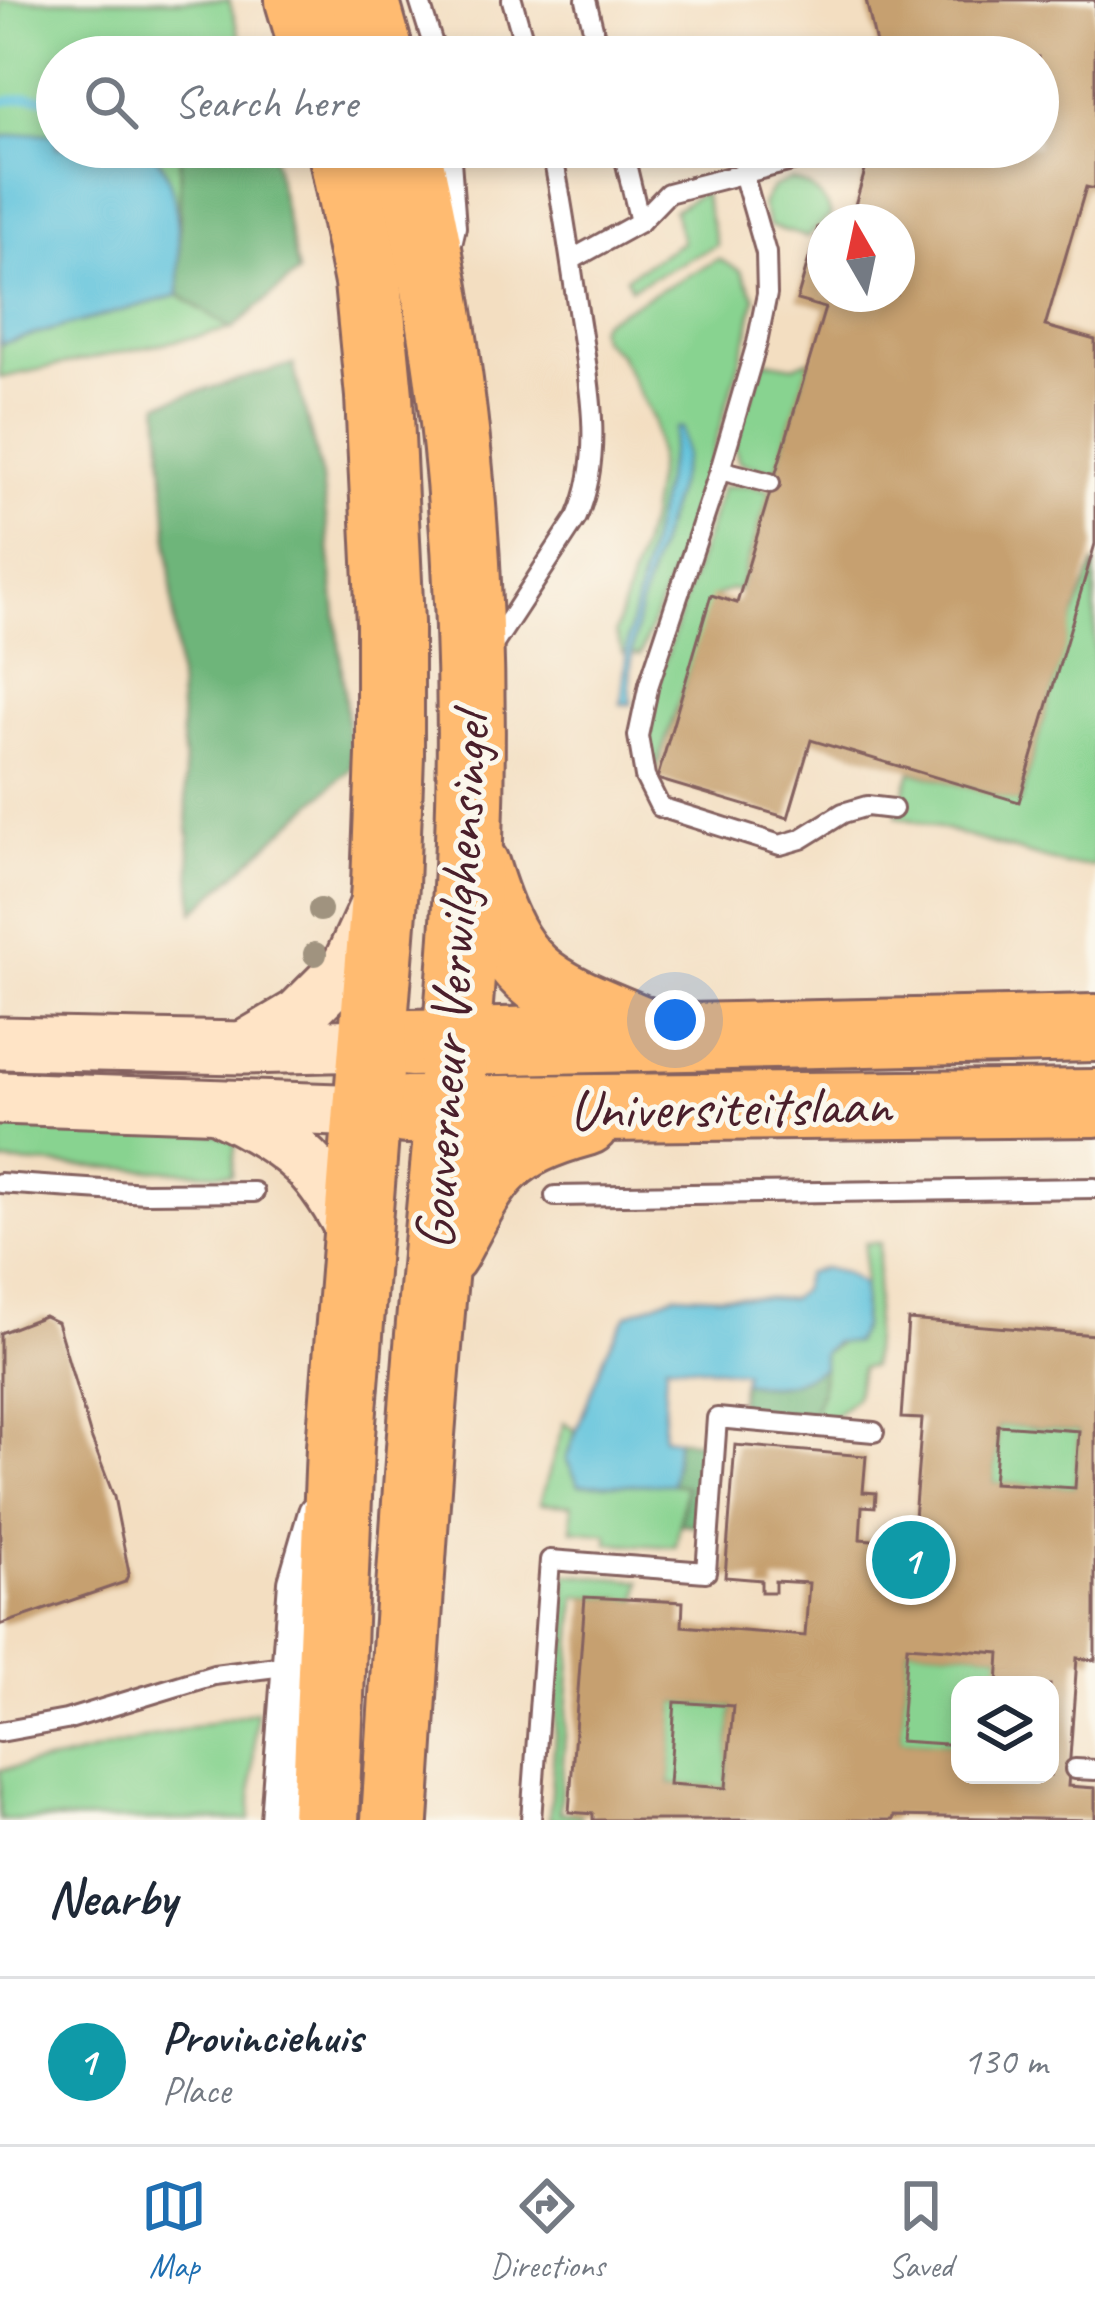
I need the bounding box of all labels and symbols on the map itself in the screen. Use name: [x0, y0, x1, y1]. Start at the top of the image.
north arrow: [807, 204, 915, 312]
street label: Gouverneur Verwilghensingel: [397, 703, 507, 1252]
your location: [645, 990, 705, 1050]
street label: Universiteitslaan: [569, 1068, 895, 1146]
pin: 1: [872, 1515, 950, 1605]

